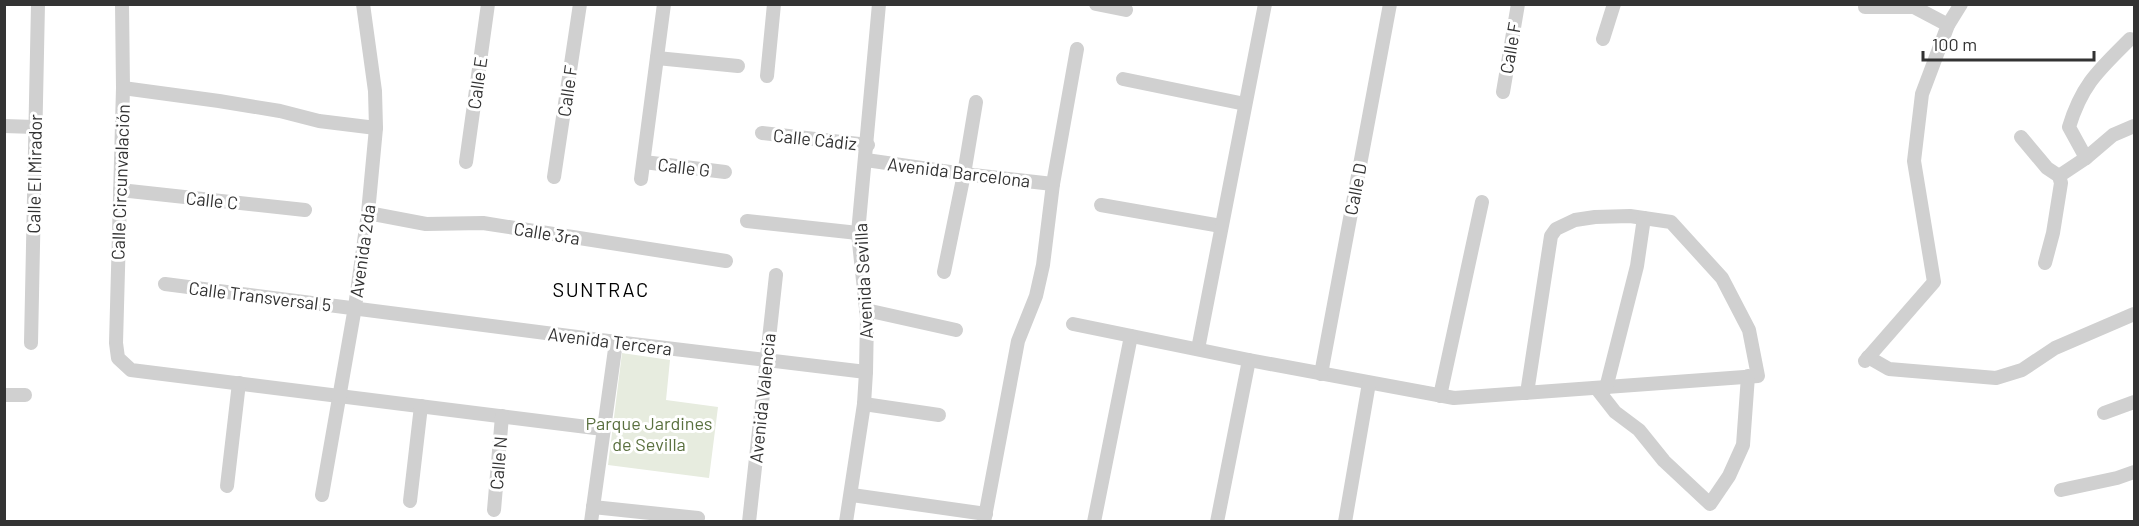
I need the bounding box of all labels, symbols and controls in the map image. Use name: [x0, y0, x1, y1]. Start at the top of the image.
street label: Calle F: [1495, 21, 1525, 75]
scale bar: [1923, 24, 2094, 62]
text: 100 m: [1932, 33, 1977, 55]
street label: Calle E: [462, 56, 492, 110]
street label: Calle F: [553, 64, 581, 118]
street label: Calle Circunvalación: [106, 104, 134, 260]
street label: Calle El Mirador: [22, 114, 46, 234]
street label: Calle Cádiz: [772, 124, 858, 154]
street label: Avenida Barcelona: [886, 152, 1032, 192]
street label: Calle G: [657, 153, 711, 181]
street label: Calle D: [1339, 161, 1371, 217]
street label: Calle C: [185, 186, 239, 214]
street label: Avenida 2da: [345, 203, 379, 299]
street label: Calle 3ra: [512, 217, 582, 249]
street label: Avenida Sevilla: [849, 223, 877, 339]
street label: Calle Transversal 5: [187, 276, 333, 316]
district label: SUNTRAC: [552, 277, 650, 301]
street label: Avenida Tercera: [547, 322, 673, 360]
street label: Avenida Valencia: [744, 332, 780, 464]
park label: Parque Jardines de Sevilla: [585, 412, 713, 455]
street label: Calle N: [485, 435, 511, 491]

